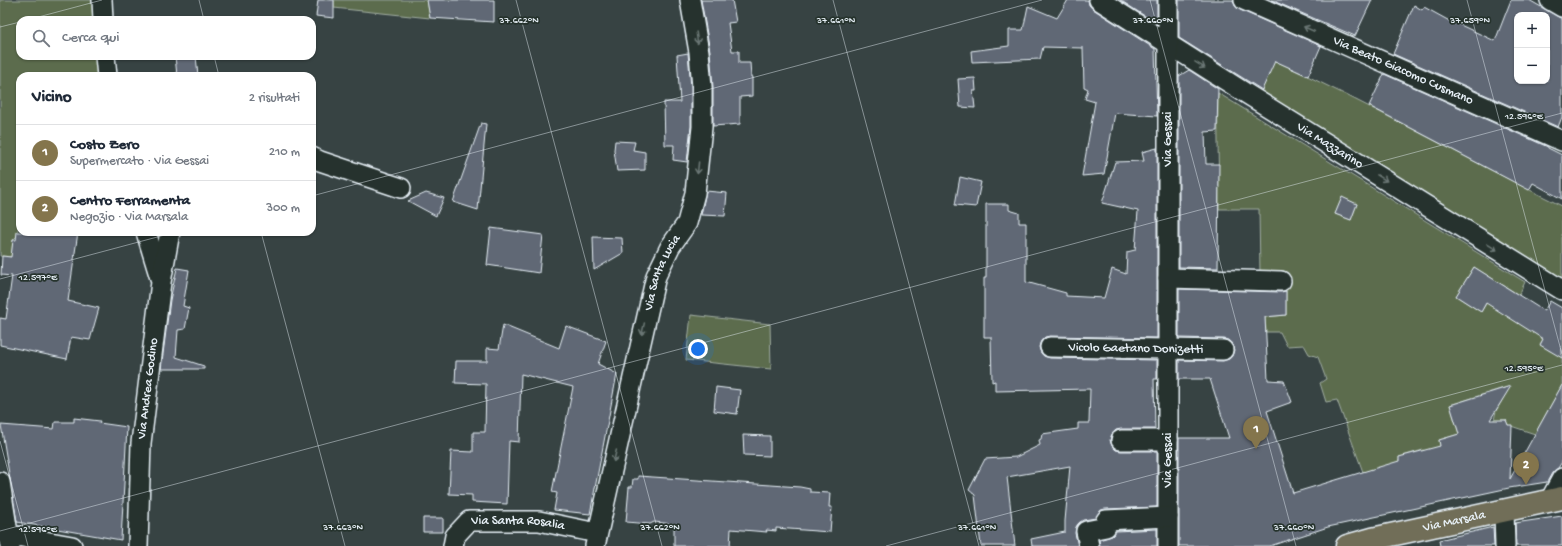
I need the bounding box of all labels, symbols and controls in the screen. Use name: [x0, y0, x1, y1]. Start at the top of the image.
map controls: [1514, 12, 1550, 84]
button: +: [1514, 12, 1550, 48]
text: 37.662°N: [498, 15, 539, 27]
text: 37.661°N: [816, 15, 856, 27]
text: 37.660°N: [1132, 15, 1174, 27]
text: 37.659°N: [1449, 15, 1490, 27]
search box: [16, 16, 316, 60]
one-way arrow: [1303, 24, 1315, 32]
icon: search: [30, 27, 52, 49]
text: Cerca qui: [62, 29, 119, 47]
one-way arrow: [693, 32, 701, 45]
street label: Via Beato Giacomo Cusmano: [1330, 32, 1476, 108]
button: −: [1514, 48, 1550, 84]
one-way arrow: [1195, 61, 1206, 69]
text: Vicino: [32, 88, 72, 108]
text: 2 risultati: [249, 91, 300, 106]
street label: Via Gessai: [1161, 111, 1176, 167]
text: 12.596°E: [1504, 111, 1544, 123]
street label: Via Mazzarino: [1293, 119, 1366, 172]
text: Costo Zero: [70, 136, 139, 154]
text: 1: [42, 145, 48, 160]
text: 210 m: [269, 145, 300, 160]
text: Supermercato · Via Gessai: [70, 154, 209, 169]
one-way arrow: [694, 161, 702, 174]
one-way arrow: [1376, 175, 1388, 183]
text: Centro Ferramenta: [70, 192, 190, 210]
text: 2: [42, 201, 48, 216]
text: 300 m: [266, 201, 300, 216]
text: Negozio · Via Marsala: [70, 210, 188, 225]
street label: Via Santa Lucia: [641, 231, 684, 313]
one-way arrow: [1486, 243, 1497, 251]
text: 12.597°E: [18, 272, 58, 284]
one-way arrow: [639, 322, 647, 335]
street label: Via Andrea Godino: [134, 337, 162, 441]
your location: [688, 339, 708, 359]
street label: Vicolo Gaetano Donizetti: [1067, 340, 1204, 357]
text: 12.595°E: [1504, 363, 1544, 375]
pin: 1: [1243, 416, 1269, 449]
street label: Via Gessai: [1161, 432, 1176, 488]
one-way arrow: [610, 449, 618, 462]
pin: 2: [1513, 452, 1539, 485]
street label: Via Marsala: [1421, 507, 1487, 535]
street label: Via Santa Rosalia: [470, 514, 567, 534]
text: 37.663°N: [322, 522, 363, 534]
text: 37.662°N: [639, 522, 680, 534]
text: 37.661°N: [957, 522, 997, 534]
text: 37.660°N: [1273, 522, 1315, 534]
text: 12.596°E: [18, 524, 58, 536]

